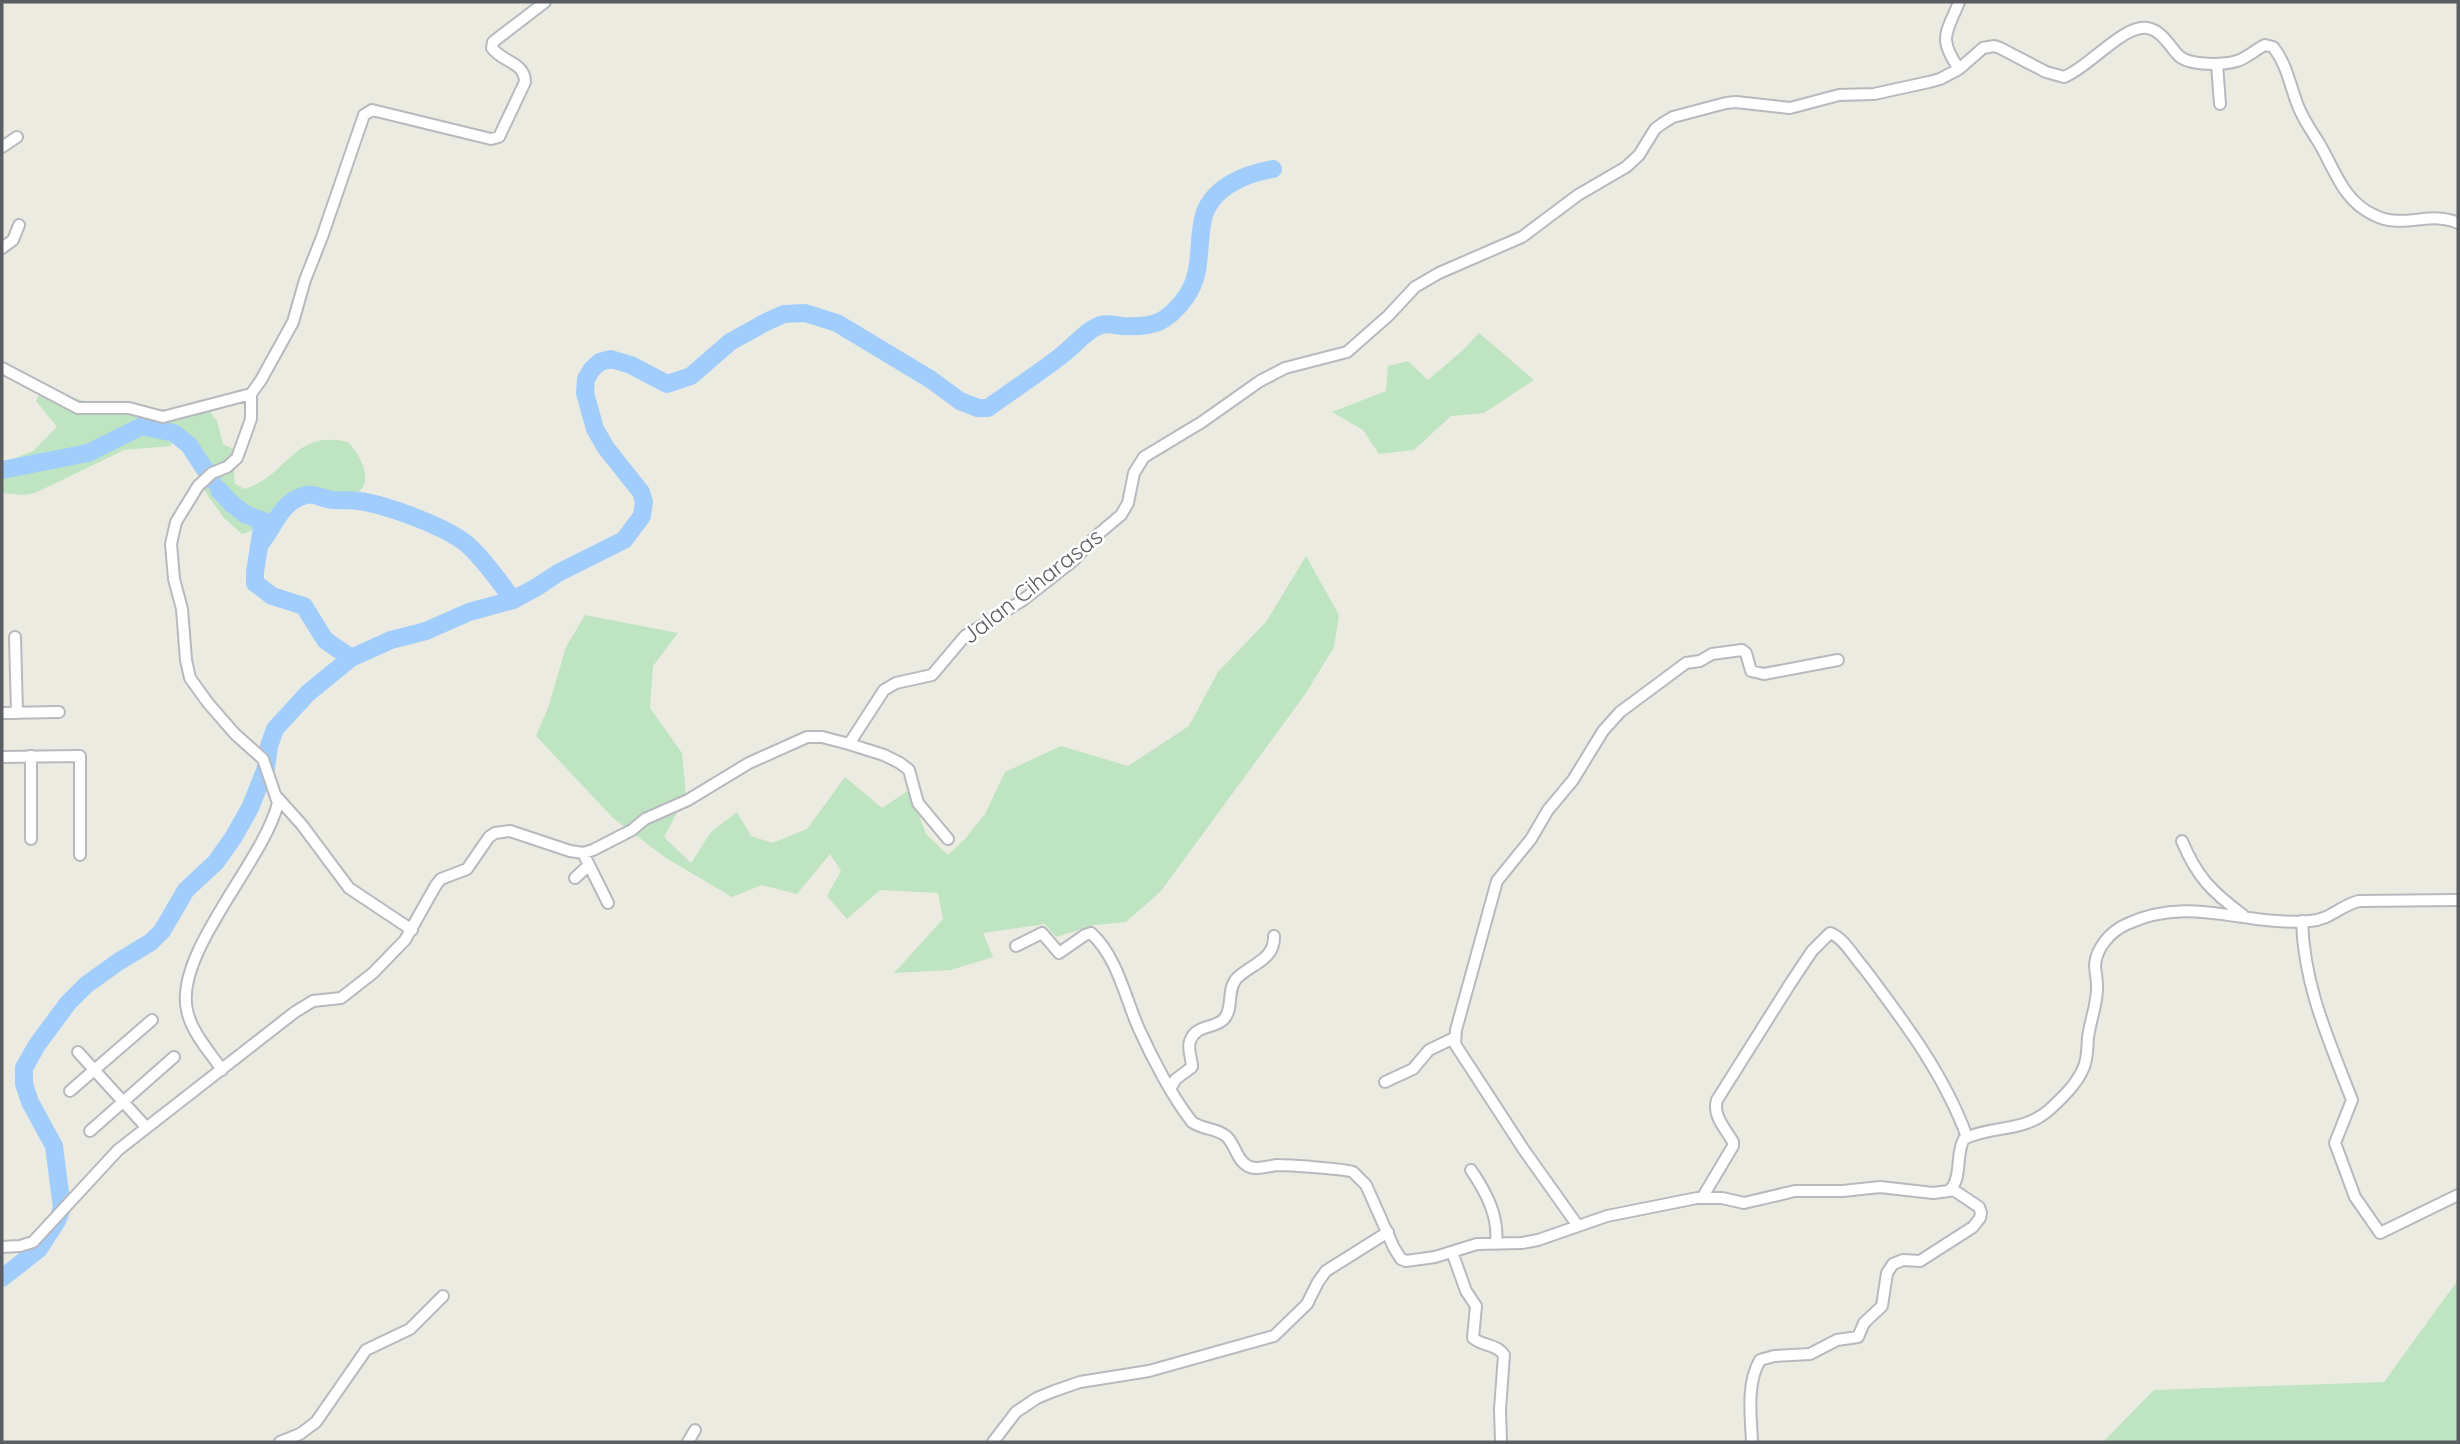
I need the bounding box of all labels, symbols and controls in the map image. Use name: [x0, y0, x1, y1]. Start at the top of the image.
street label: Jalan Ciharasas: [955, 522, 1108, 650]

